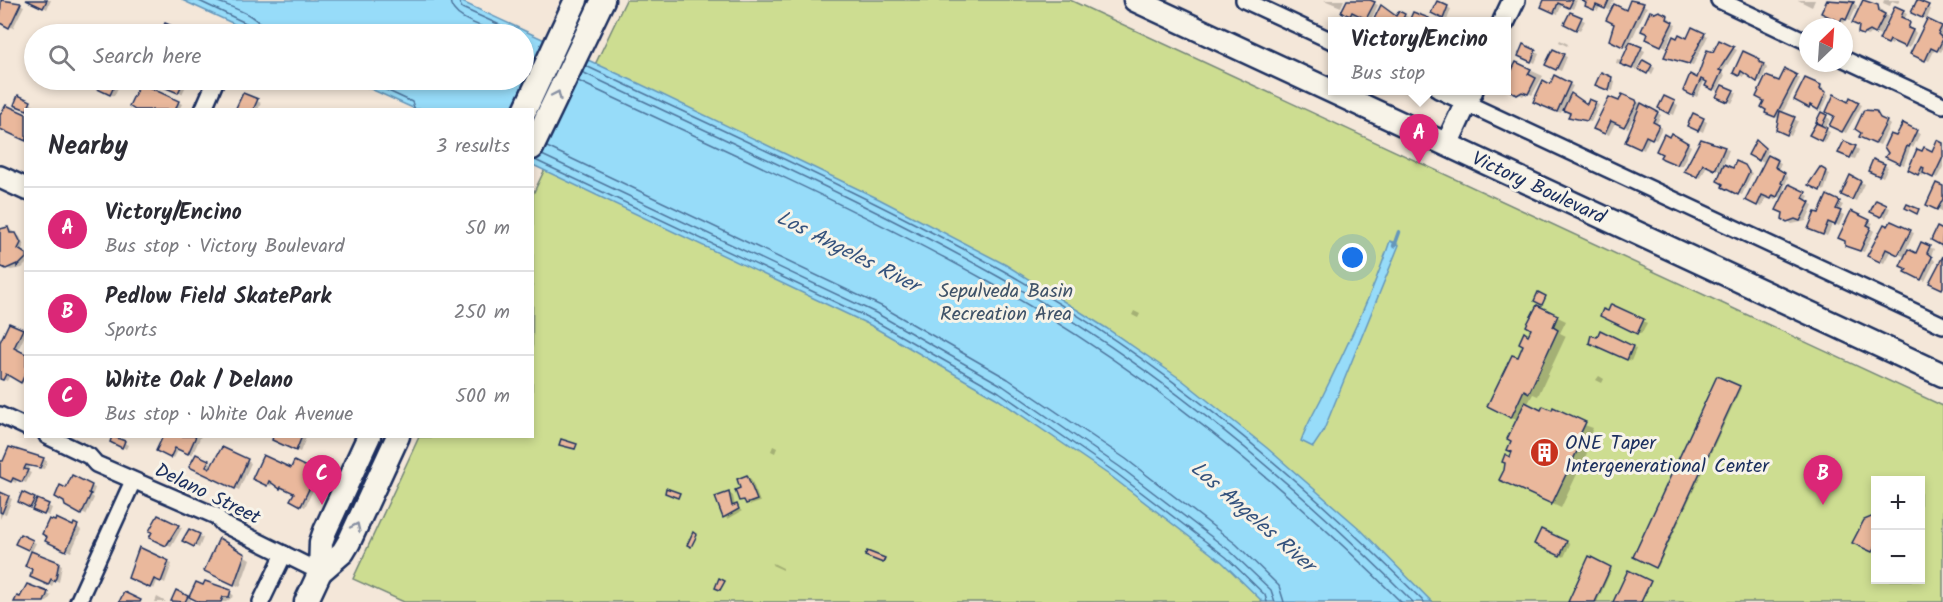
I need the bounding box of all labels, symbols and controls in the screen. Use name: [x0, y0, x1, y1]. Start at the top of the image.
popup: [1328, 17, 1511, 95]
north arrow: [1799, 18, 1853, 72]
text: Victory/Encino: [1351, 23, 1488, 58]
search box: [24, 24, 534, 90]
text: Search here: [93, 40, 201, 75]
icon: search: [45, 41, 78, 74]
text: Bus stop: [1351, 58, 1425, 90]
one-way arrow: [550, 91, 562, 102]
pin: A: [1400, 114, 1438, 164]
text: Nearby: [48, 126, 128, 168]
text: 3 results: [436, 131, 510, 163]
street label: Victory Boulevard: [1466, 144, 1611, 234]
text: Victory/Encino: [105, 196, 242, 231]
water label: Los Angeles River: [770, 202, 928, 304]
text: A: [61, 213, 74, 245]
text: 50 m: [465, 213, 510, 245]
text: Bus stop · Victory Boulevard: [105, 231, 344, 263]
your location: [1338, 243, 1367, 272]
park label: Sepulveda Basin Recreation Area: [939, 276, 1073, 331]
text: Pedlow Field SkatePark: [105, 280, 331, 315]
text: B: [61, 297, 74, 329]
text: 250 m: [454, 297, 510, 329]
text: Sports: [105, 315, 157, 347]
text: White Oak / Delano: [105, 364, 293, 399]
text: C: [61, 381, 74, 413]
text: 500 m: [455, 381, 510, 413]
text: Bus stop · White Oak Avenue: [105, 399, 353, 431]
place label: ONE Taper Intergenerational Center: [1565, 428, 1770, 483]
building icon: ONE Taper Intergenerational Center: [1528, 437, 1560, 469]
water label: Los Angeles River: [1182, 453, 1325, 583]
street label: Delano Street: [149, 455, 266, 534]
pin: C: [302, 456, 342, 505]
pin: B: [1804, 456, 1842, 505]
map controls: [1871, 476, 1925, 584]
button: +: [1871, 476, 1925, 530]
one-way arrow: [349, 522, 361, 533]
button: −: [1871, 530, 1925, 584]

